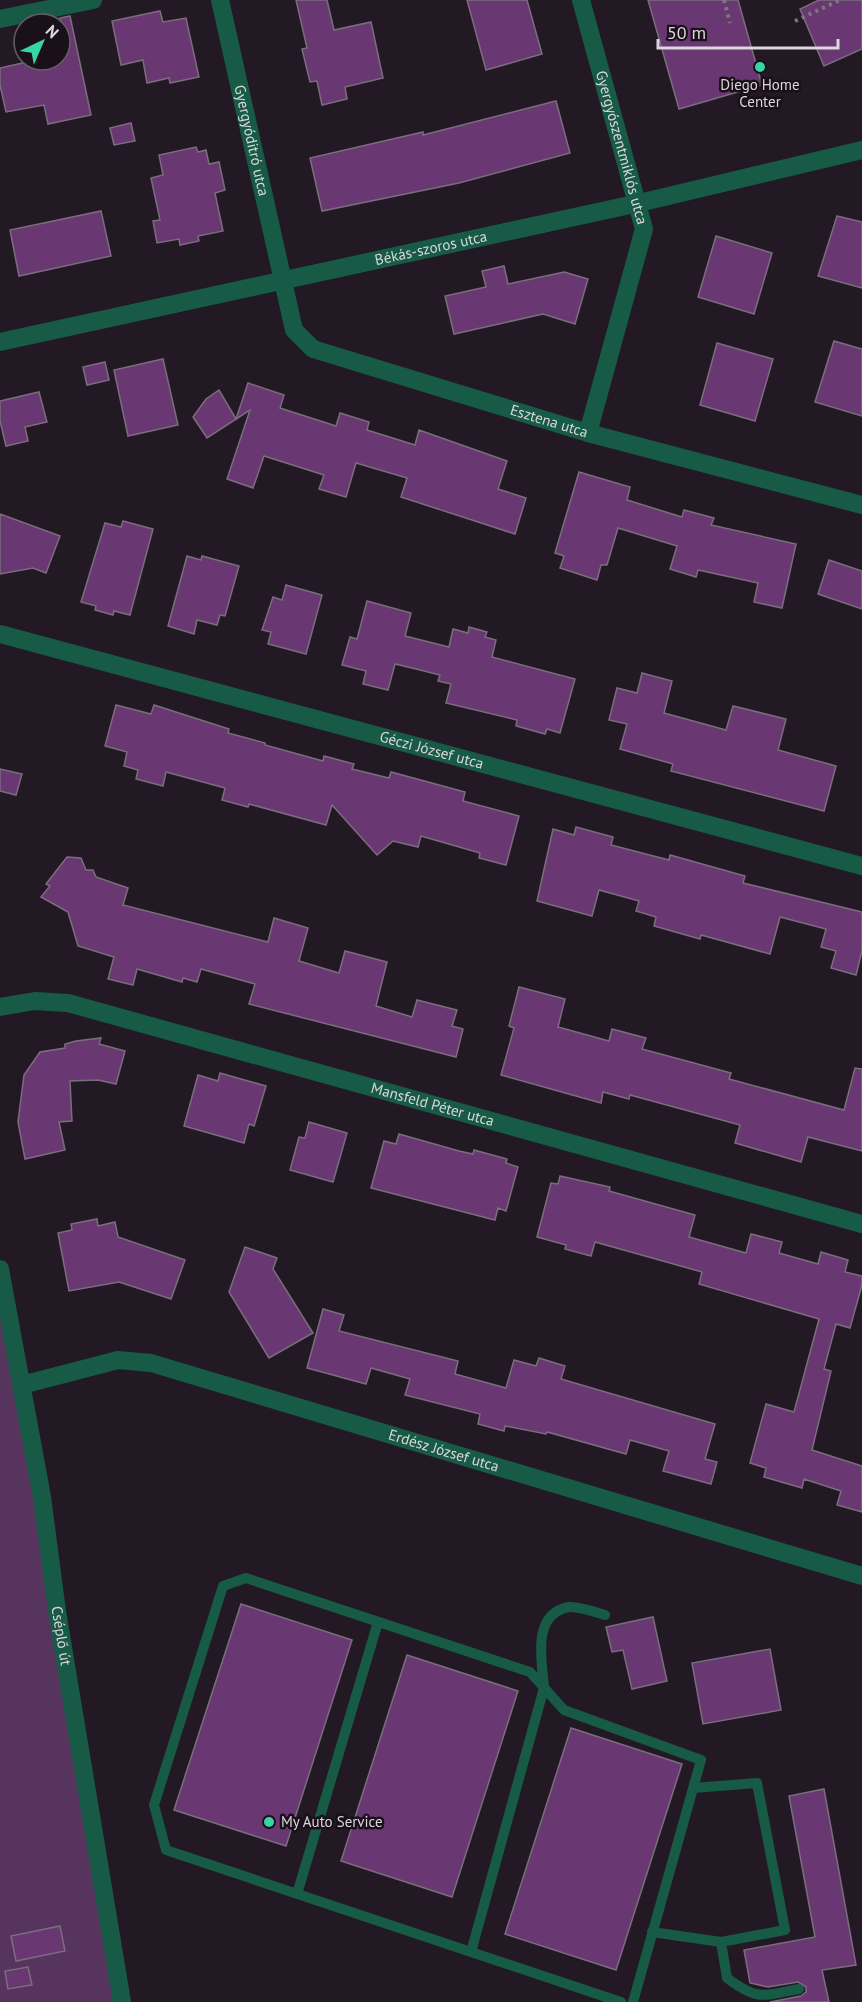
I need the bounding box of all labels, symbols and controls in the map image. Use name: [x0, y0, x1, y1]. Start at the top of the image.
north arrow: [12, 12, 72, 72]
scale bar: [658, 12, 838, 50]
text: N: [42, 20, 63, 42]
text: 50 m: [667, 21, 706, 44]
marker: Diego Home Center: [753, 60, 767, 74]
street label: Gyergyószentmiklós utca: [592, 68, 652, 226]
place label: Diego Home Center: [720, 75, 800, 111]
street label: Gyergyóditró utca: [230, 83, 274, 198]
street label: Békás-szoros utca: [373, 226, 489, 269]
street label: Esztena utca: [508, 400, 591, 442]
street label: Géczi József utca: [378, 727, 486, 773]
street label: Mansfeld Péter utca: [369, 1078, 496, 1130]
street label: Erdész József utca: [386, 1425, 501, 1476]
street label: Cséplő út: [47, 1605, 76, 1667]
place label: My Auto Service: [281, 1812, 383, 1831]
marker: My Auto Service: [262, 1815, 276, 1829]

